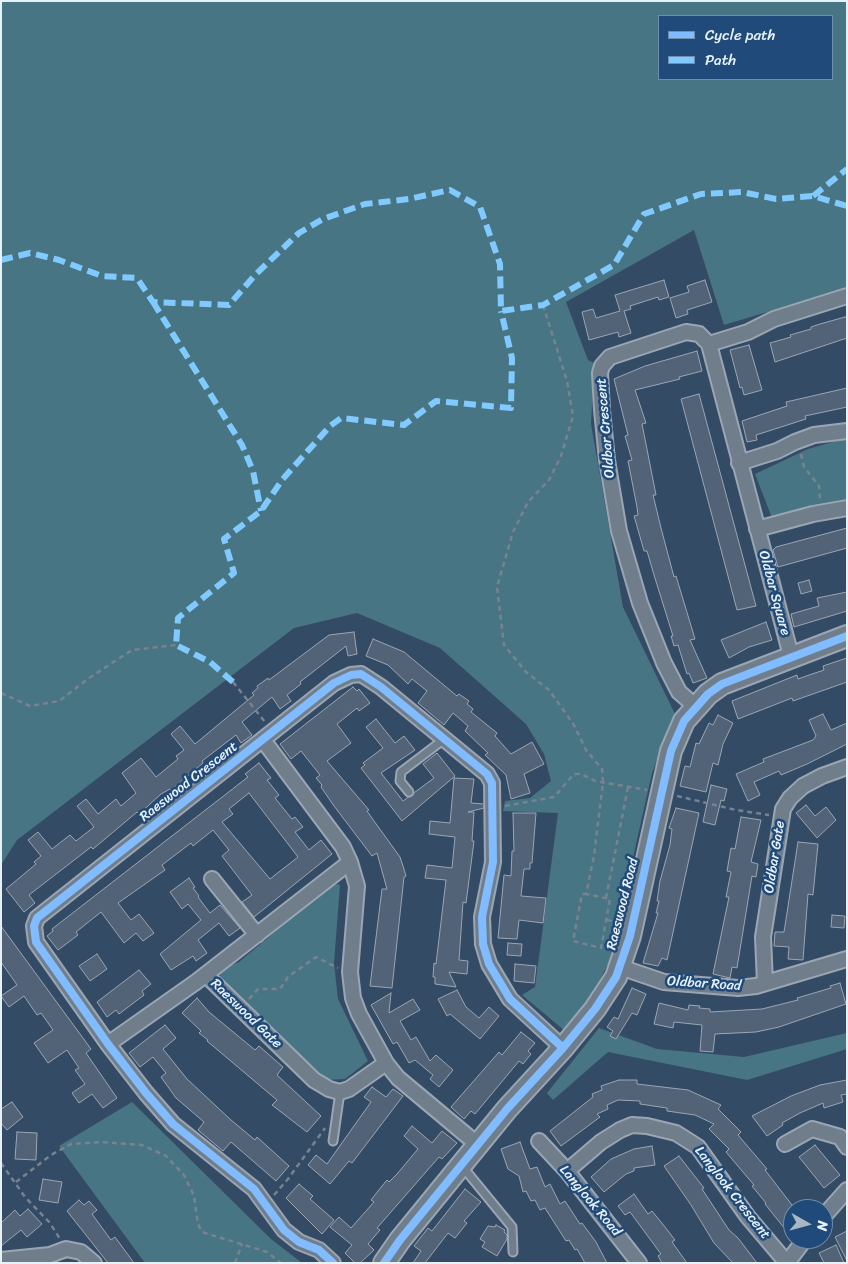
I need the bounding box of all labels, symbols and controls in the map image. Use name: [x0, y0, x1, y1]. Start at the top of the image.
legend: [658, 15, 833, 80]
text: Cycle path: [705, 22, 775, 48]
text: Path: [705, 47, 736, 73]
street label: Oldbar Crescent: [593, 377, 619, 479]
street label: Oldbar Square: [755, 549, 793, 637]
street label: Raeswood Crescent: [137, 738, 241, 826]
street label: Oldbar Gate: [761, 819, 789, 895]
street label: Raeswood Road: [603, 856, 643, 952]
street label: Oldbar Road: [666, 973, 742, 995]
street label: Raeswood Gate: [207, 976, 285, 1052]
street label: Langlook Crescent: [691, 1143, 773, 1243]
street label: Langlook Road: [556, 1162, 624, 1240]
north arrow: [783, 1199, 833, 1249]
text: N: [809, 1219, 835, 1232]

